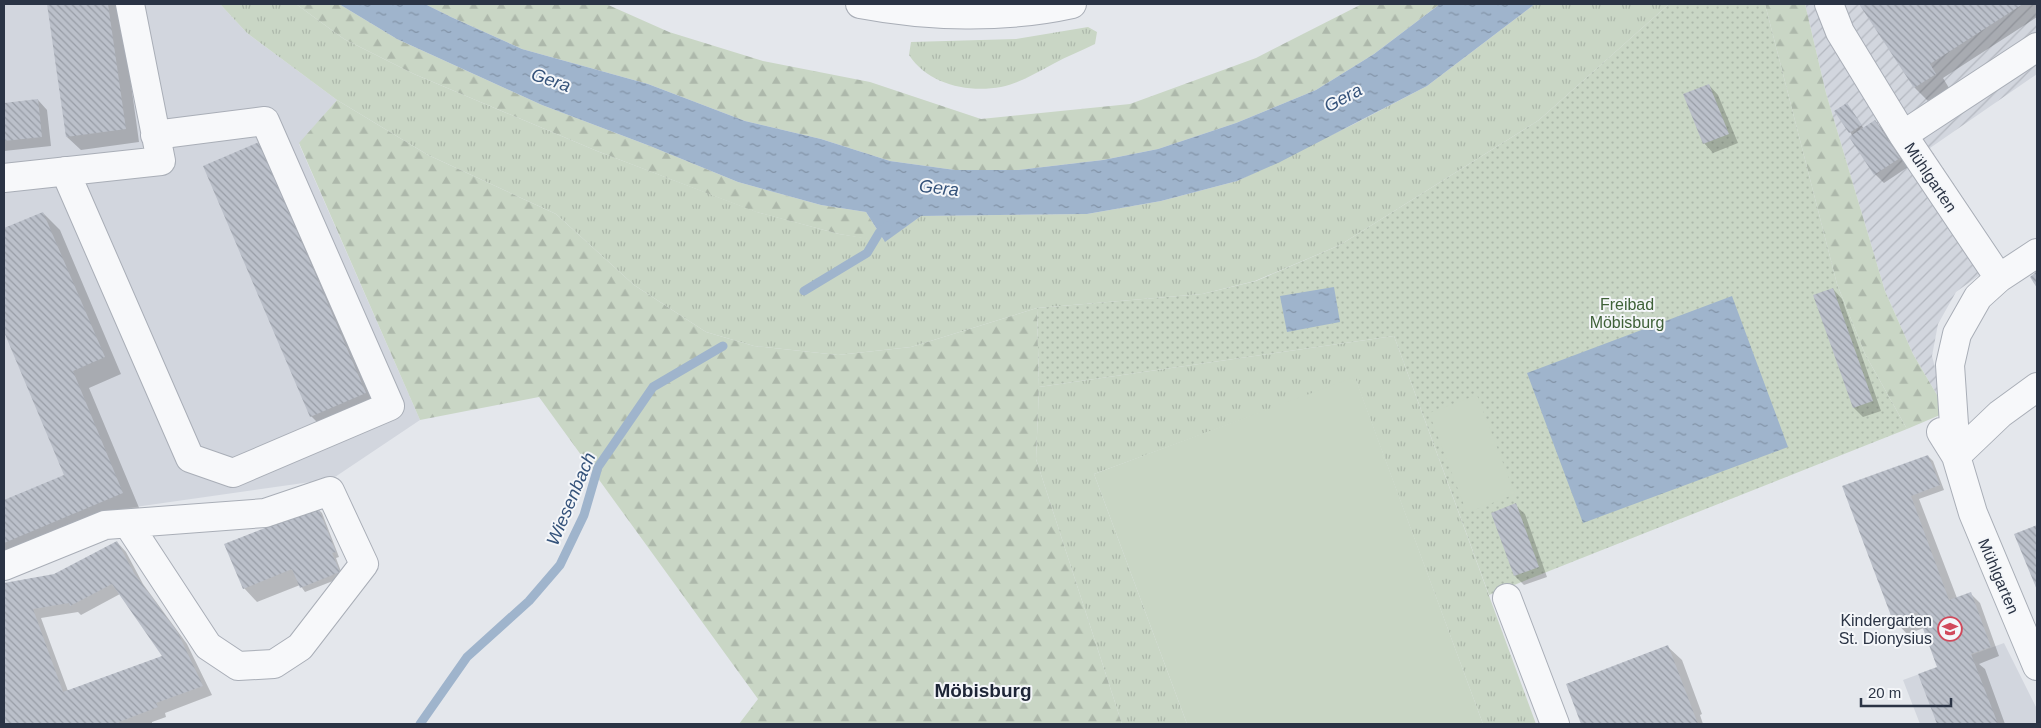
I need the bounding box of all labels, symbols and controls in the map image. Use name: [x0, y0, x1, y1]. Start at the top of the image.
water label: Gera: [529, 64, 573, 96]
water label: Gera: [1321, 80, 1365, 116]
street label: Mühlgarten: [1901, 139, 1960, 215]
water label: Gera: [918, 176, 960, 200]
park label: Freibad Möbisburg: [1590, 296, 1664, 331]
water label: Wiesenbach: [542, 450, 600, 548]
street label: Mühlgarten: [1975, 536, 2022, 616]
place label: Kindergarten St. Dionysius: [1839, 612, 1932, 647]
school or university icon: Kindergarten St. Dionysius: [1937, 616, 1963, 642]
scale bar: [1861, 676, 1951, 708]
district label: Möbisburg: [934, 680, 1032, 701]
text: 20 m: [1868, 684, 1901, 701]

